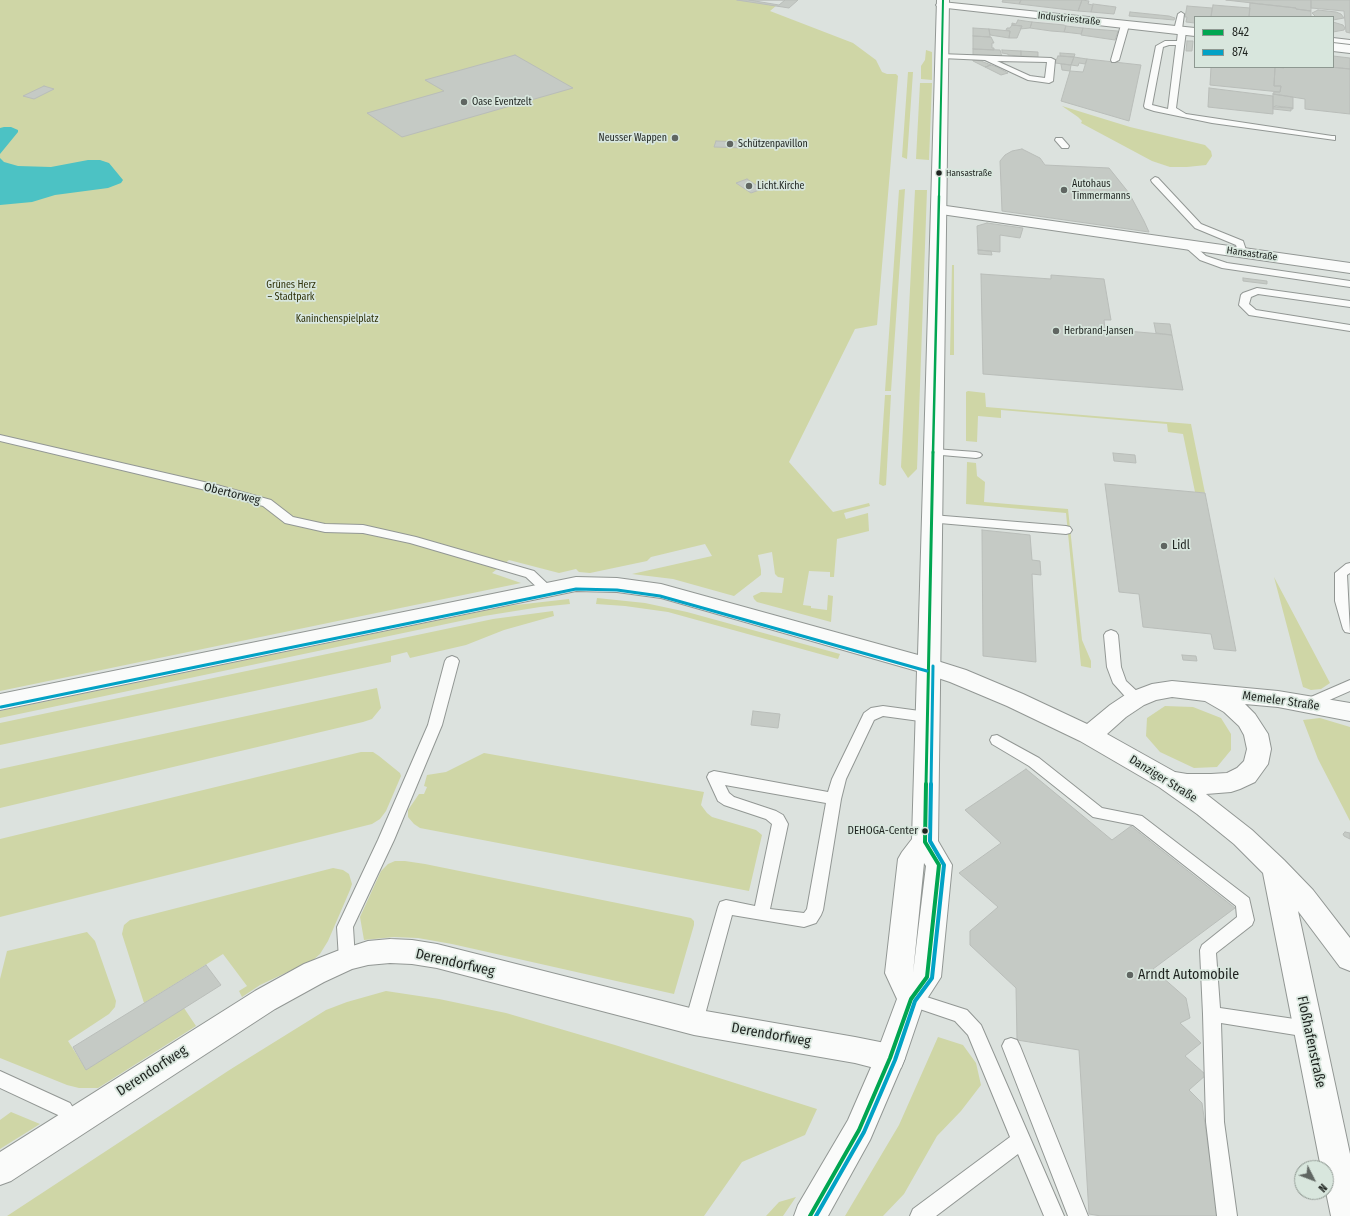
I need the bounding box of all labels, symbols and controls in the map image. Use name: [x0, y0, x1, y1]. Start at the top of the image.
street label: Industriestraße: [1037, 10, 1101, 28]
legend: [1194, 16, 1334, 68]
text: 842: [1232, 25, 1249, 39]
text: 874: [1232, 45, 1248, 59]
place label: Oase Eventzelt: [472, 96, 532, 108]
marker: Oase Eventzelt: [459, 97, 469, 107]
place label: Neusser Wappen: [599, 132, 667, 144]
marker: Neusser Wappen: [670, 133, 680, 143]
place label: Schützenpavillon: [738, 138, 808, 150]
marker: Schützenpavillon: [725, 139, 735, 149]
marker: Hansastraße: [934, 168, 944, 178]
place label: Hansastraße: [946, 168, 992, 178]
place label: Autohaus Timmermanns: [1072, 178, 1130, 202]
place label: Licht.Kirche: [757, 180, 804, 192]
marker: Licht.Kirche: [744, 181, 754, 191]
marker: Autohaus Timmermanns: [1059, 185, 1069, 195]
street label: Hansastraße: [1226, 244, 1278, 264]
park label: Grünes Herz – Stadtpark: [266, 279, 316, 302]
park label: Kaninchenspielplatz: [296, 313, 378, 325]
place label: Herbrand-Jansen: [1064, 325, 1133, 337]
marker: Herbrand-Jansen: [1051, 326, 1061, 336]
street label: Obertorweg: [202, 480, 262, 508]
place label: Lidl: [1172, 539, 1190, 553]
marker: Lidl: [1159, 541, 1169, 551]
street label: Memeler Straße: [1242, 688, 1320, 714]
street label: Danziger Straße: [1126, 752, 1200, 806]
place label: DEHOGA-Center: [848, 824, 918, 838]
marker: DEHOGA-Center: [920, 826, 930, 836]
street label: Derendorfweg: [414, 946, 496, 980]
place label: Arndt Automobile: [1138, 967, 1239, 983]
marker: Arndt Automobile: [1125, 970, 1135, 980]
street label: Floßhafenstraße: [1293, 995, 1329, 1089]
street label: Derendorfweg: [730, 1020, 812, 1050]
street label: Derendorfweg: [114, 1042, 190, 1100]
north arrow: [1294, 1160, 1334, 1200]
text: N: [1316, 1181, 1330, 1194]

